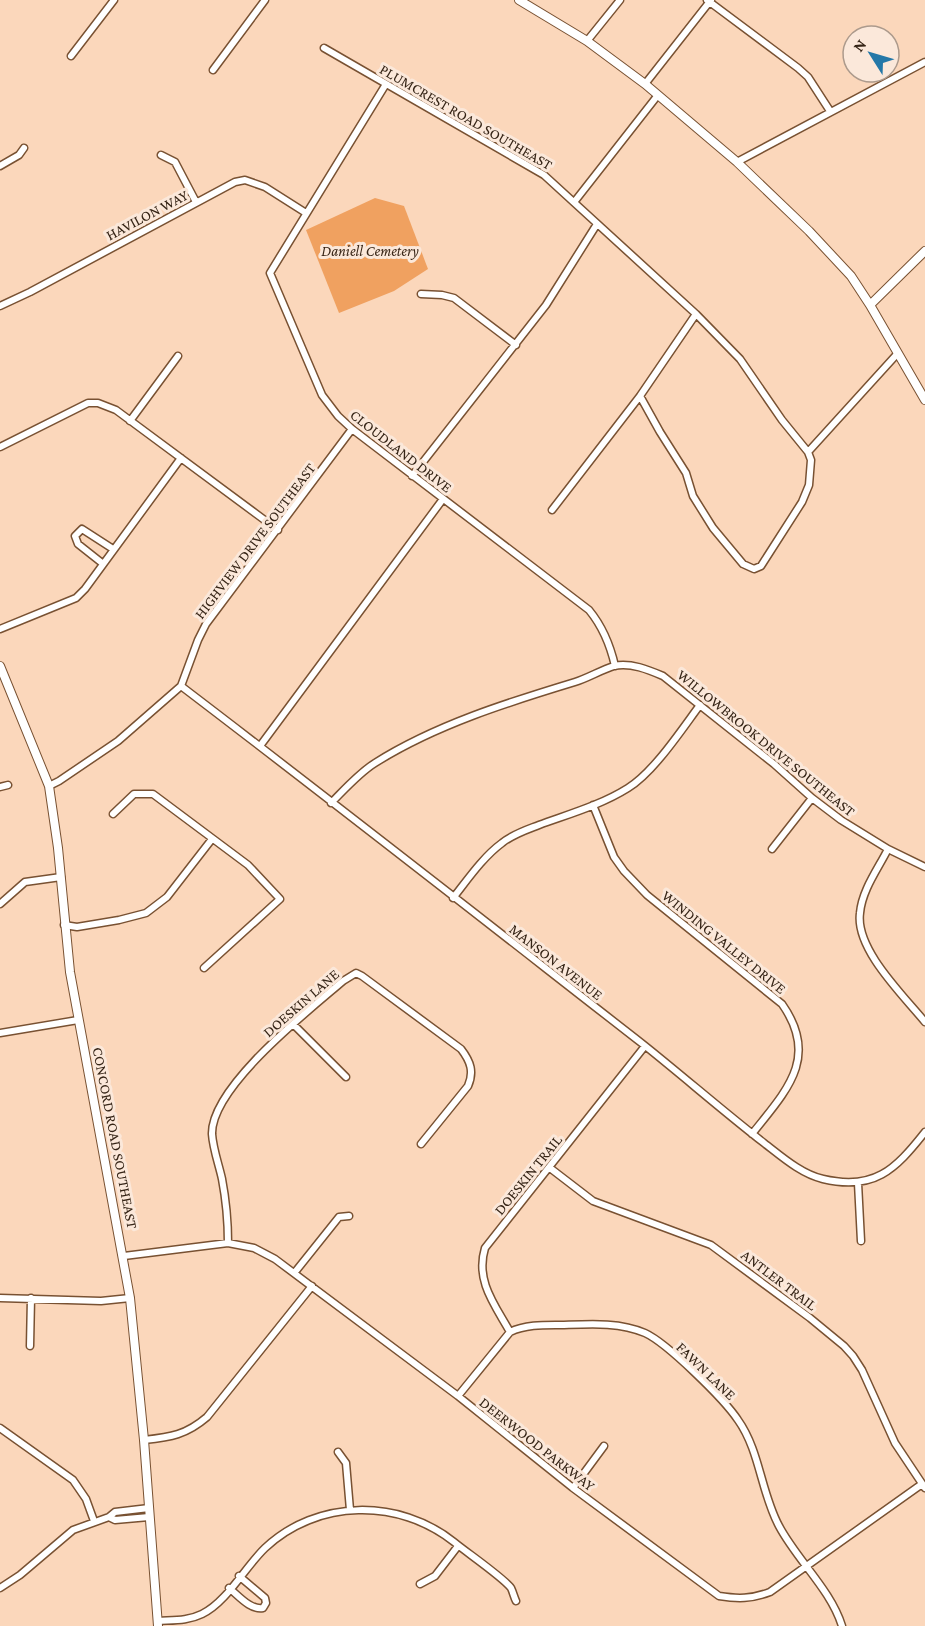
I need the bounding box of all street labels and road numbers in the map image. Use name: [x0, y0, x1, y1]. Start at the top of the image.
street label: PLUMCREST ROAD SOUTHEAST: [377, 61, 555, 173]
street label: HAVILON WAY: [103, 187, 191, 243]
street label: CLOUDLAND DRIVE: [347, 406, 455, 496]
street label: HIGHVIEW DRIVE SOUTHEAST: [191, 460, 319, 622]
street label: WILLOWBROOK DRIVE SOUTHEAST: [674, 666, 858, 820]
street label: WINDING VALLEY DRIVE: [659, 887, 789, 997]
street label: MANSON AVENUE: [506, 921, 606, 1003]
street label: DOESKIN LANE: [260, 966, 342, 1040]
street label: CONCORD ROAD SOUTHEAST: [90, 1046, 140, 1230]
street label: DOESKIN TRAIL: [491, 1132, 565, 1218]
street label: ANTLER TRAIL: [738, 1247, 820, 1314]
street label: FAWN LANE: [673, 1339, 739, 1403]
street label: DEERWOOD PARKWAY: [476, 1394, 598, 1494]

